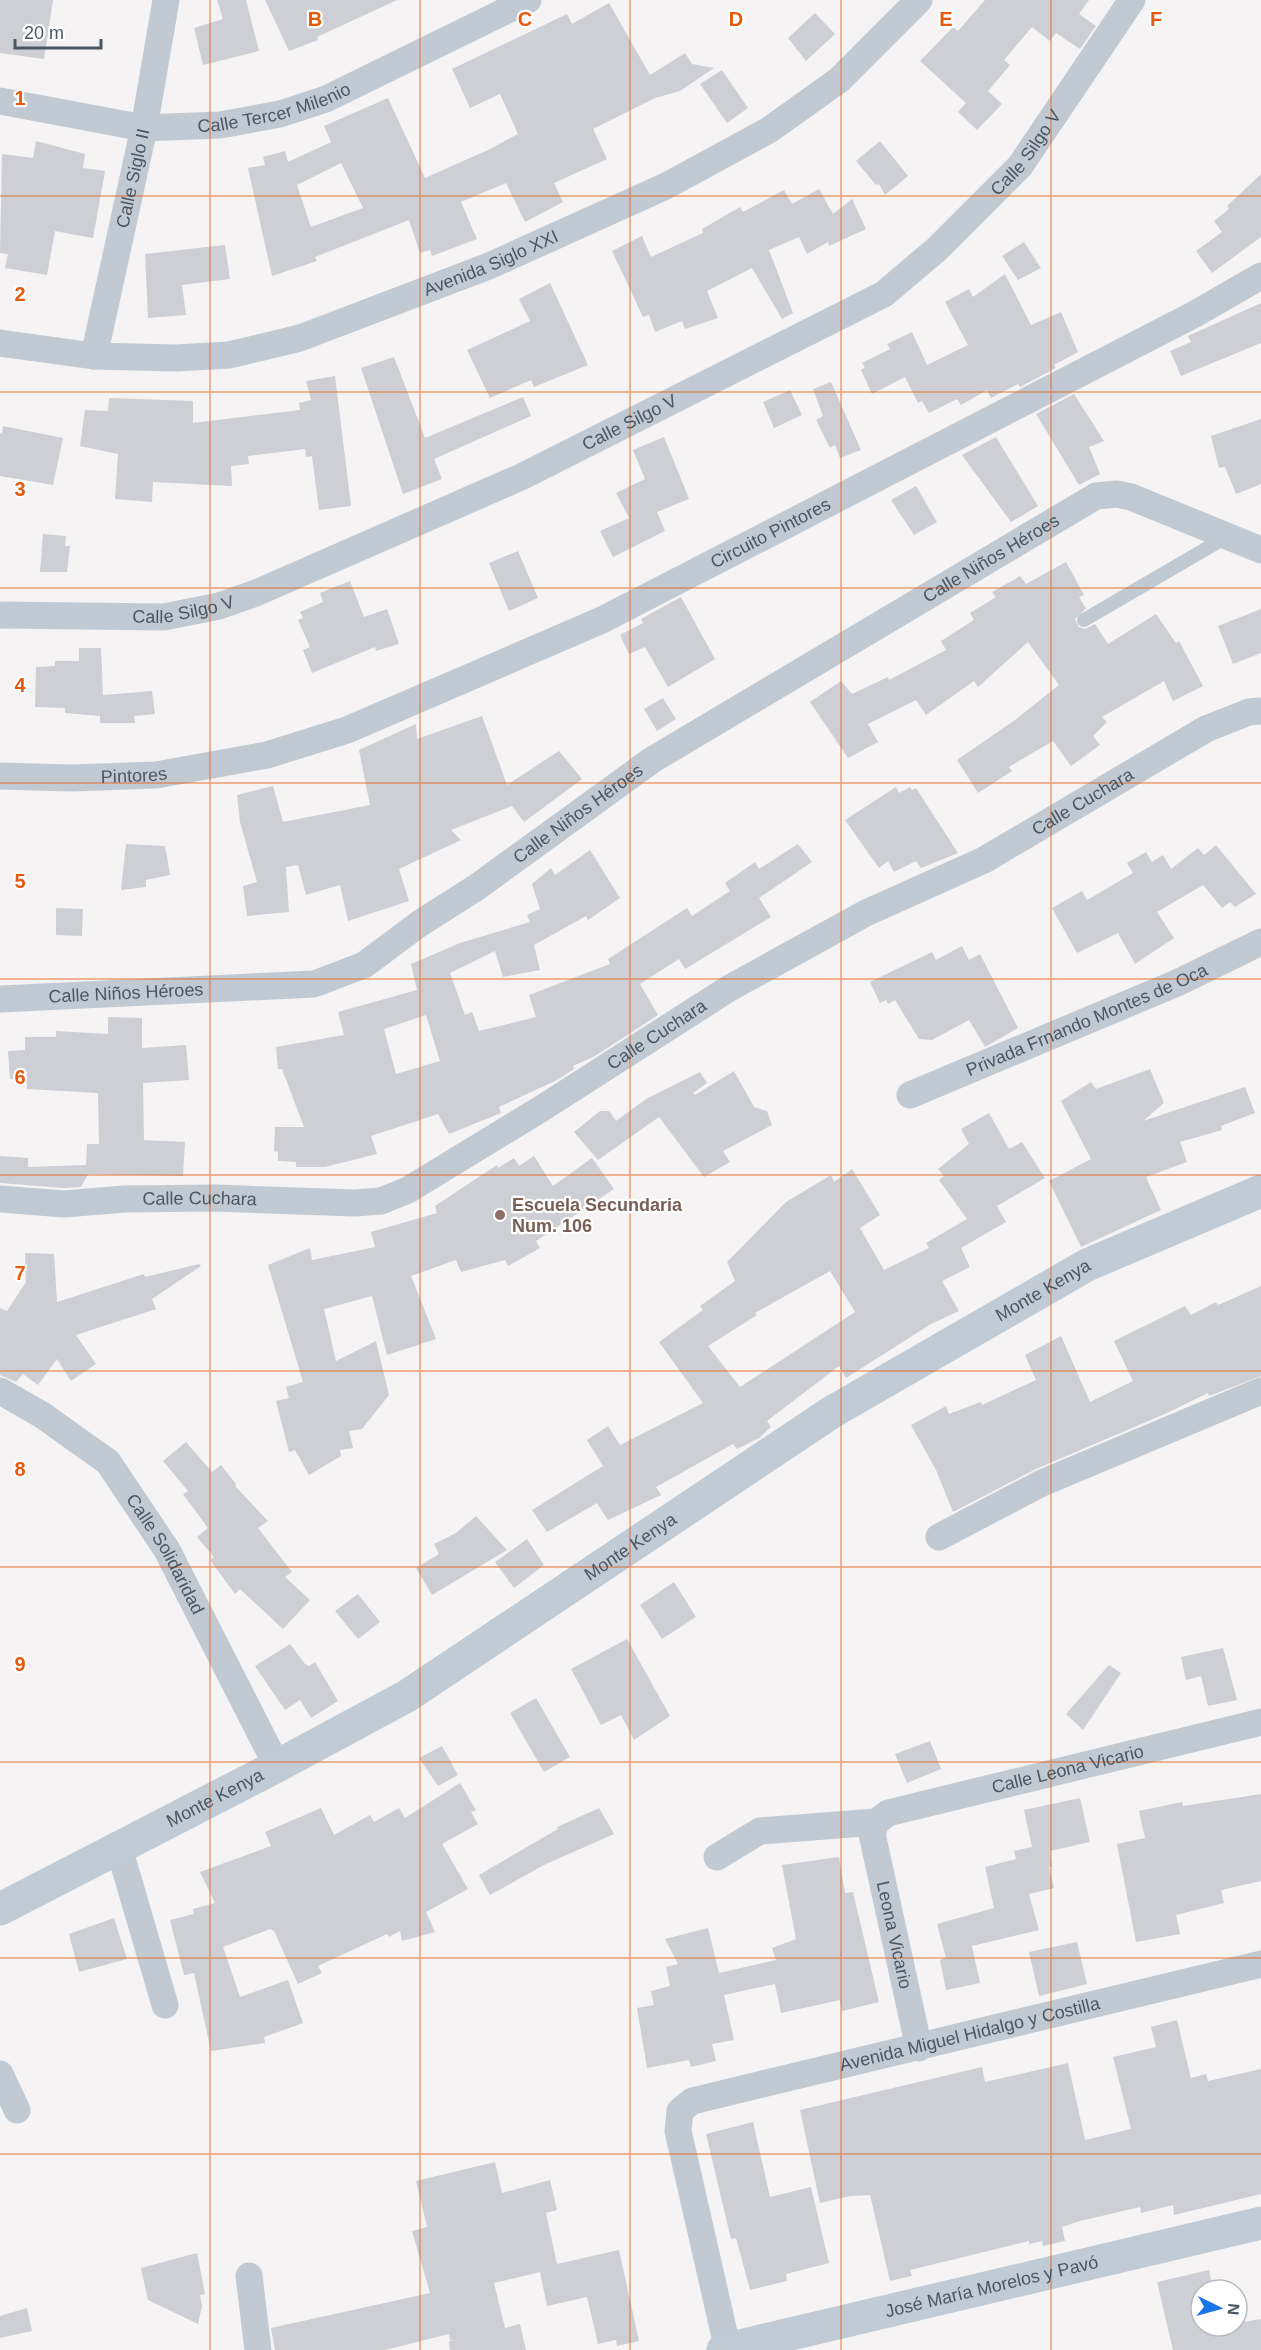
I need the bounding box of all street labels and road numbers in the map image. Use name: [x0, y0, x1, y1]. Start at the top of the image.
street label: Calle Tercer Milenio: [197, 79, 354, 136]
street label: Calle Silgo V: [986, 106, 1065, 200]
street label: Calle Siglo II: [112, 127, 154, 230]
street label: Avenida Siglo XXI: [421, 226, 561, 300]
street label: Calle Silgo V: [579, 390, 680, 454]
street label: Circuito Pintores: [707, 494, 834, 572]
street label: Calle Niños Héroes: [919, 510, 1063, 607]
street label: Calle Silgo V: [132, 591, 237, 627]
street label: Calle Niños Héroes: [509, 760, 647, 867]
street label: Pintores: [101, 763, 169, 787]
street label: Calle Cuchara: [1028, 764, 1138, 839]
street label: Privada Frnando Montes de Oca: [963, 959, 1212, 1080]
street label: Calle Niños Héroes: [48, 979, 204, 1007]
street label: Calle Cuchara: [603, 995, 711, 1074]
street label: Calle Cuchara: [142, 1188, 258, 1210]
street label: Monte Kenya: [992, 1255, 1095, 1326]
street label: Calle Solidaridad: [122, 1490, 208, 1618]
street label: Monte Kenya: [581, 1508, 681, 1585]
street label: Calle Leona Vicario: [990, 1741, 1146, 1797]
street label: Monte Kenya: [163, 1764, 268, 1831]
street label: Leona Vicario: [873, 1879, 916, 1991]
street label: Avenida Miguel Hidalgo y Costilla: [838, 1993, 1103, 2075]
street label: José María Morelos y Pavó: [883, 2252, 1100, 2321]

